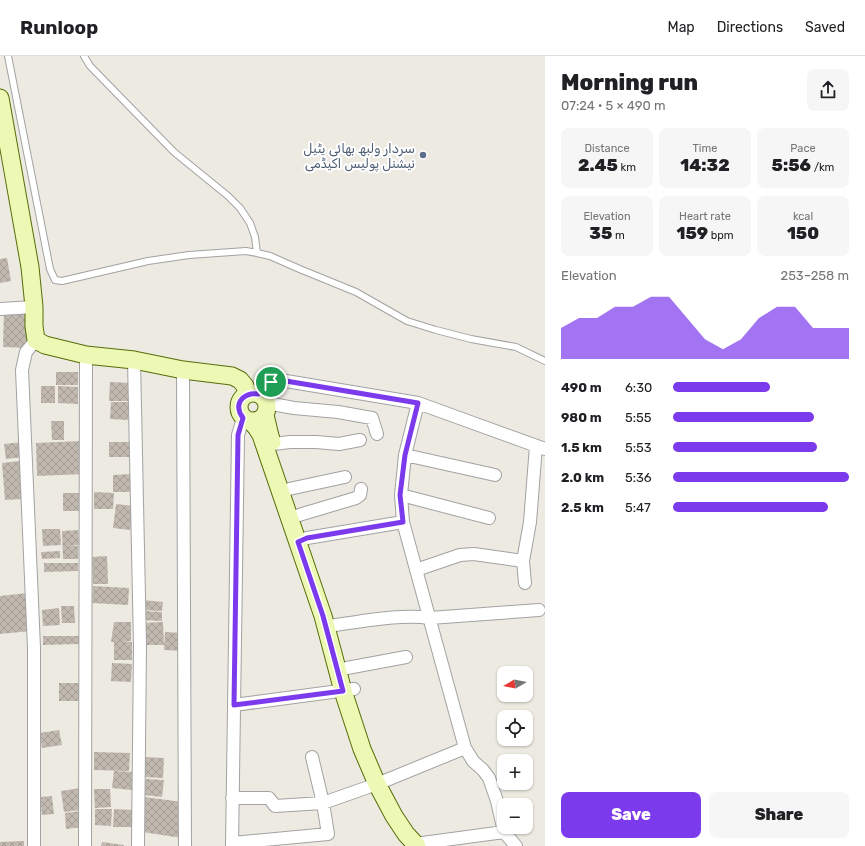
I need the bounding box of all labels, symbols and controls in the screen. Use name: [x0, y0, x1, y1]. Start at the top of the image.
text: Runloop: [20, 16, 98, 39]
text: Map: [668, 19, 695, 36]
text: Directions: [717, 19, 783, 36]
text: Saved: [805, 19, 845, 36]
text: Morning run: [561, 69, 698, 96]
button: share: [807, 69, 849, 111]
text: 07:24 · 5 × 490 m: [561, 98, 666, 113]
place label: سردار ولبھ بھائی پٹیل نیشنل پولیس اکیڈمی: [303, 141, 415, 172]
text: Distance: [584, 142, 630, 155]
text: Time: [693, 142, 717, 155]
text: Pace: [790, 142, 816, 155]
marker: سردار ولبھ بھائی پٹیل نیشنل پولیس اکیڈمی: [418, 150, 428, 160]
text: 2.45: [578, 155, 618, 175]
text: 14:32: [680, 155, 730, 175]
text: 5:56: [772, 155, 811, 175]
text: km: [618, 161, 636, 174]
text: /km: [811, 161, 834, 174]
text: Elevation: [583, 210, 631, 223]
text: Heart rate: [679, 210, 731, 223]
text: kcal: [793, 210, 813, 223]
text: 35: [589, 223, 612, 243]
text: 159: [676, 223, 708, 243]
text: 150: [787, 223, 819, 243]
text: m: [612, 229, 625, 242]
text: bpm: [708, 229, 734, 242]
text: Elevation: [561, 268, 617, 283]
text: 253–258 m: [781, 268, 849, 283]
pin: [254, 365, 288, 399]
icon: arrive: [260, 371, 282, 393]
text: 490 m: [561, 380, 602, 395]
text: 6:30: [625, 380, 652, 395]
text: 980 m: [561, 410, 602, 425]
text: 5:55: [625, 410, 652, 425]
text: 1.5 km: [561, 440, 602, 455]
text: 5:53: [625, 440, 652, 455]
text: 2.0 km: [561, 470, 604, 485]
text: 5:36: [625, 470, 652, 485]
text: 2.5 km: [561, 500, 604, 515]
text: 5:47: [625, 500, 651, 515]
north arrow: [497, 666, 533, 702]
map controls: [497, 666, 533, 834]
button: locate: [497, 710, 533, 746]
button: +: [497, 754, 533, 790]
button: Save: [561, 792, 701, 838]
button: Share: [709, 792, 849, 838]
button: −: [497, 798, 533, 834]

